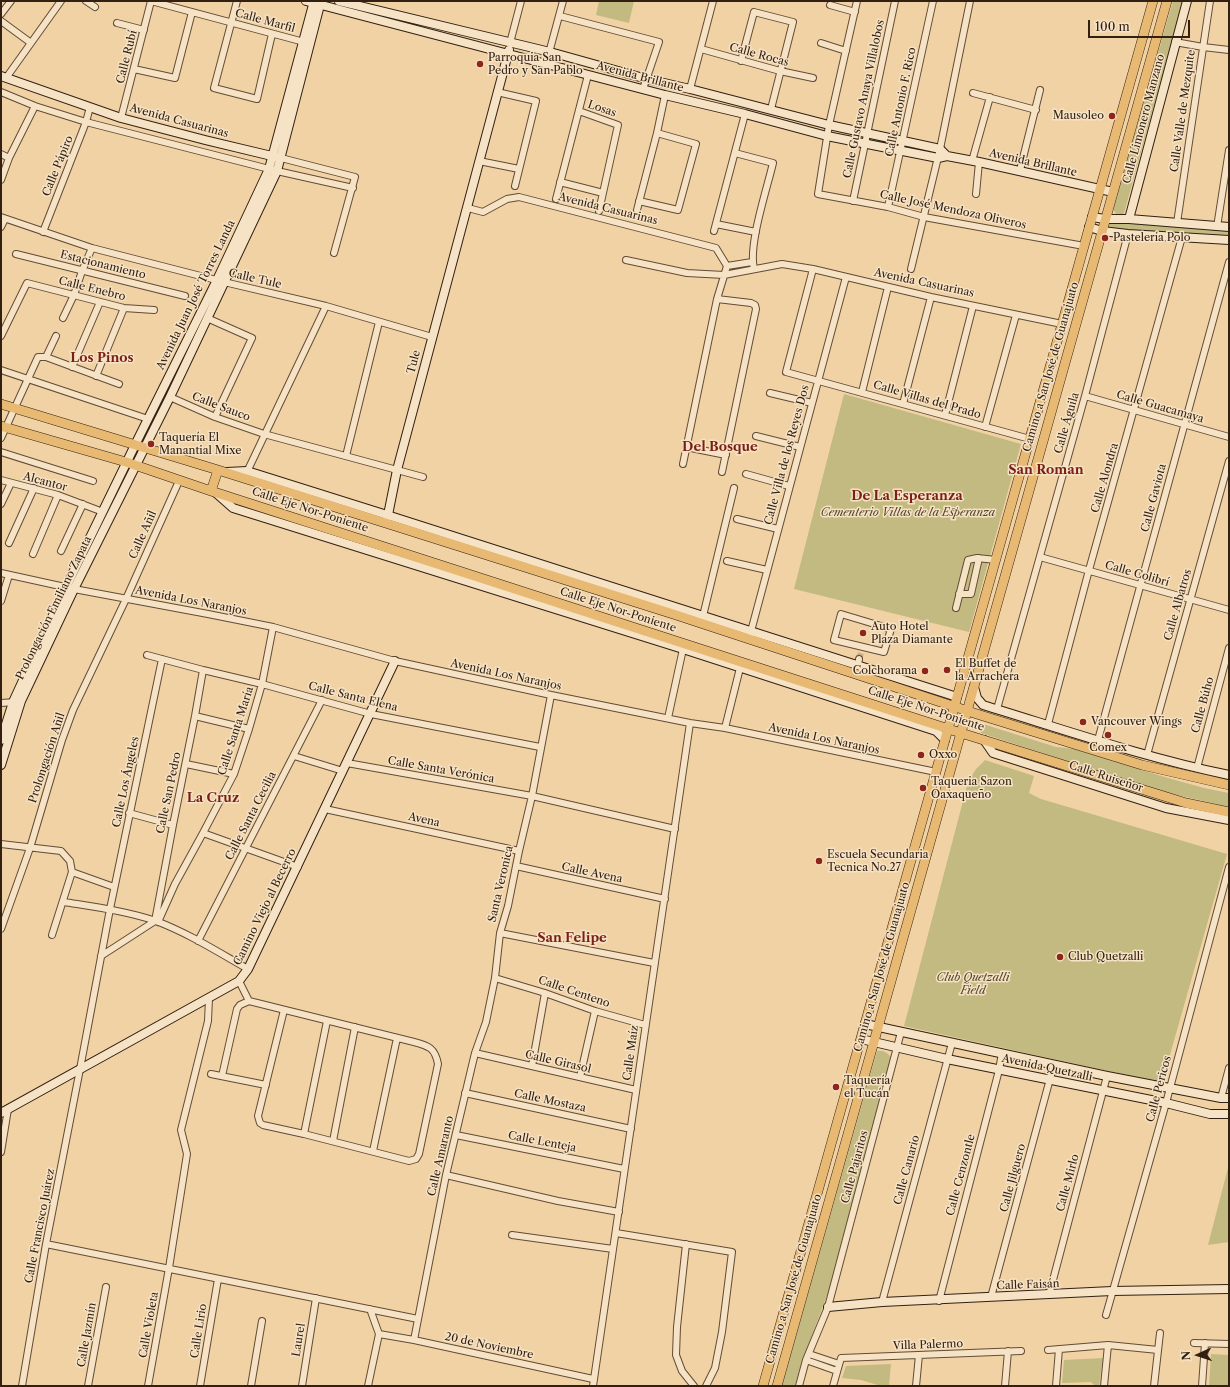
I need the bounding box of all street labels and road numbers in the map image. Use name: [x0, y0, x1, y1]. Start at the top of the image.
street label: Calle Marfil: [234, 7, 296, 35]
street label: Calle Gustavo Anaya Villalobos: [841, 18, 887, 180]
street label: Calle Rubí: [114, 29, 140, 85]
street label: Calle Rocas: [728, 41, 790, 69]
street label: Calle Antonio F. Rico: [883, 46, 919, 158]
street label: Calle Valle de Mezquite: [1168, 49, 1198, 173]
street label: Calle Limonero Manzano: [1120, 53, 1168, 185]
street label: Avenida Brillante: [595, 59, 685, 95]
street label: Losas: [586, 98, 618, 120]
street label: Avenida Casuarinas: [128, 101, 230, 141]
street label: Calle Pápiro: [40, 134, 76, 198]
street label: Avenida Brillante: [988, 146, 1078, 180]
street label: Calle José Mendoza Oliveros: [879, 188, 1027, 232]
street label: Avenida Casuarinas: [557, 190, 659, 228]
street label: Avenida Juan José Torres Landa: [154, 218, 238, 372]
street label: Estacionamiento: [59, 248, 147, 282]
street label: Calle Tule: [227, 266, 283, 292]
street label: Avenida Casuarinas: [873, 266, 975, 300]
street label: Calle Enebro: [57, 274, 127, 304]
street label: Camino a San José de Guanajuato: [1020, 281, 1082, 453]
street label: Tule: [405, 349, 423, 375]
street label: Calle Villas del Prado: [872, 378, 982, 422]
street label: Calle Villa de los Reyes Dos: [762, 384, 812, 526]
street label: Calle Guacamaya: [1115, 388, 1205, 426]
street label: Calle Sauco: [190, 390, 252, 424]
street label: Calle Águila: [1052, 391, 1082, 455]
street label: Calle Alondra: [1089, 442, 1121, 514]
street label: Calle Gaviota: [1139, 462, 1169, 534]
street label: Alcantor: [21, 470, 69, 494]
street label: Calle Eje Nor-Poniente: [250, 485, 370, 535]
street label: Calle Añil: [127, 509, 159, 561]
street label: Prolongación Emiliano Zapata: [13, 534, 95, 682]
street label: Calle Colibrí: [1103, 559, 1171, 589]
street label: Calle Albatros: [1162, 568, 1194, 642]
street label: Avenida Los Naranjos: [134, 584, 248, 618]
street label: Calle Eje Nor-Poniente: [558, 585, 678, 635]
street label: Avenida Los Naranjos: [449, 657, 563, 693]
street label: Calle Búho: [1189, 675, 1217, 735]
street label: Calle Santa Elena: [307, 680, 399, 714]
street label: Calle Eje Nor-Poniente: [866, 684, 986, 734]
street label: Calle Santa María: [215, 685, 257, 777]
street label: Prolongación Añil: [26, 711, 68, 805]
street label: Avenida Los Naranjos: [767, 721, 881, 757]
street label: Calle Los Ángeles: [110, 735, 142, 829]
street label: Calle San Pedro: [154, 751, 184, 835]
street label: Calle Santa Verónica: [387, 754, 495, 786]
street label: Calle Ruiseñor: [1067, 759, 1145, 795]
street label: Calle Santa Cecilia: [223, 769, 279, 863]
street label: Avena: [407, 810, 441, 830]
street label: Santa Veronica: [486, 845, 516, 923]
street label: Camino Viejo al Becerro: [231, 846, 299, 968]
street label: Calle Avena: [560, 860, 624, 886]
street label: Camino a San José de Guanajuato: [851, 881, 913, 1053]
street label: Calle Centeno: [536, 974, 612, 1010]
street label: Calle Maíz: [621, 1024, 641, 1082]
street label: Calle Girasol: [524, 1048, 592, 1076]
street label: Avenida Quetzalli: [1000, 1052, 1094, 1084]
street label: Calle Pericos: [1144, 1054, 1174, 1124]
street label: Calle Mostaza: [513, 1087, 587, 1115]
street label: Calle Amaranto: [425, 1115, 457, 1197]
street label: Calle Lenteja: [507, 1129, 577, 1155]
street label: Calle Pajaritos: [839, 1129, 871, 1205]
street label: Calle Cenzontle: [944, 1133, 978, 1217]
street label: Calle Canario: [891, 1134, 923, 1206]
street label: Calle Jilguero: [998, 1142, 1028, 1214]
street label: Calle Mirlo: [1054, 1153, 1082, 1213]
street label: Calle Francisco Juárez: [22, 1168, 58, 1284]
street label: Camino a San José de Guanajuato: [763, 1193, 825, 1365]
street label: Calle Faisán: [996, 1277, 1060, 1293]
street label: Calle Violeta: [137, 1291, 161, 1359]
street label: Calle Jazmín: [75, 1302, 99, 1368]
street label: Calle Lirio: [188, 1303, 210, 1359]
street label: Laurel: [290, 1322, 308, 1358]
street label: 20 de Noviembre: [443, 1330, 535, 1362]
street label: Villa Palermo: [893, 1337, 963, 1353]

